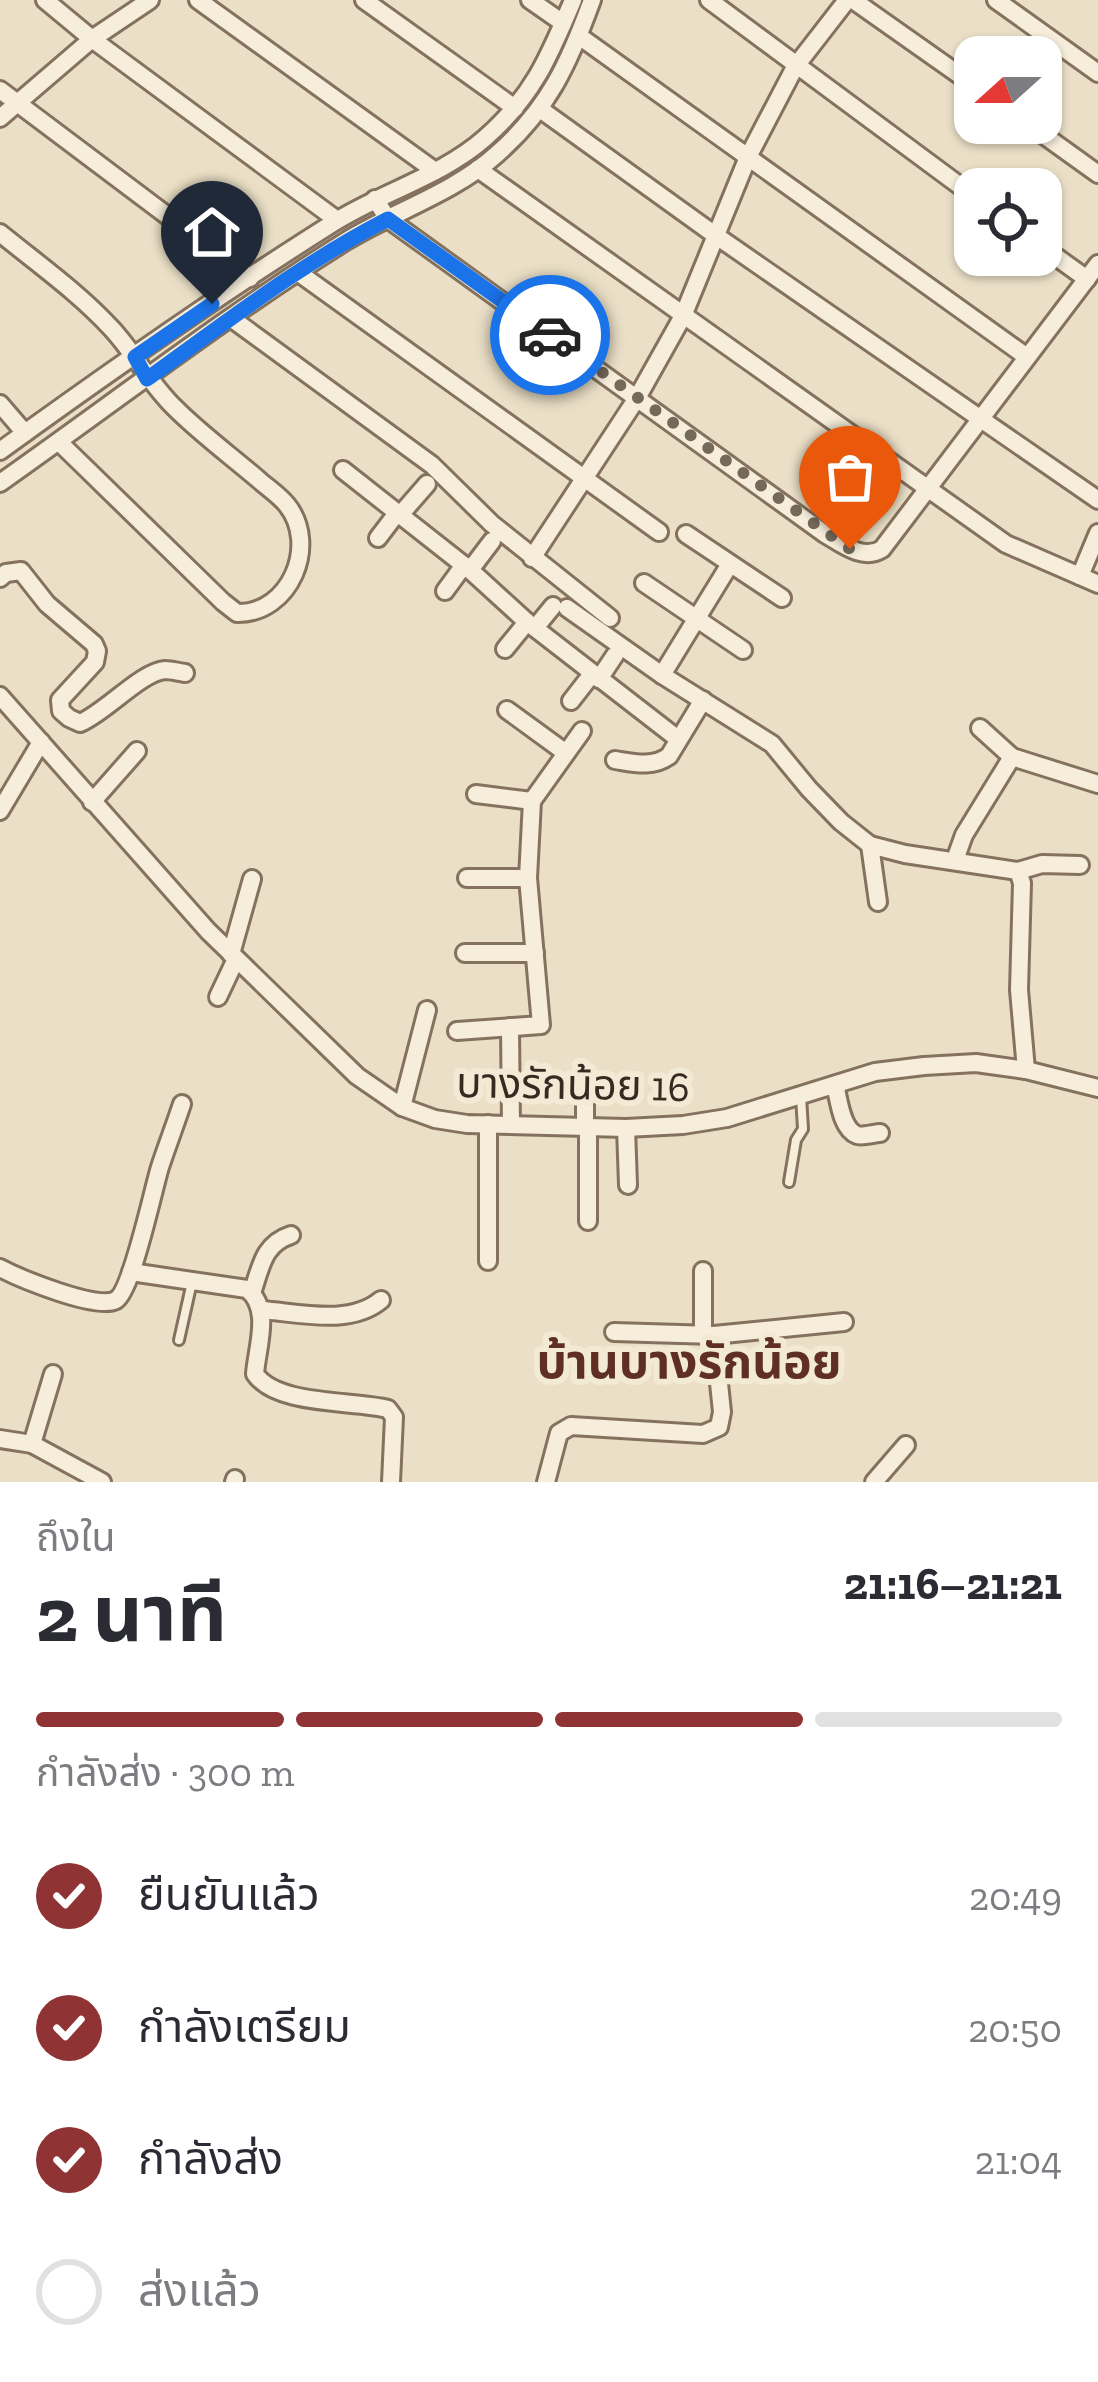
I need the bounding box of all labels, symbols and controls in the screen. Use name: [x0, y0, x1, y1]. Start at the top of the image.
north arrow: [954, 36, 1062, 144]
map controls: [954, 36, 1062, 276]
button: locate: [954, 168, 1062, 276]
pin: [161, 181, 263, 304]
icon: home: [179, 199, 245, 265]
courier: [490, 275, 610, 395]
icon: car: [517, 302, 583, 368]
pin: [799, 426, 901, 549]
icon: bag: [817, 444, 883, 510]
street label: บางรักน้อย 16: [456, 1057, 690, 1112]
district label: บ้านบางรักน้อย: [536, 1333, 842, 1390]
text: ถึงใน: [36, 1514, 115, 1561]
text: 21:16–21:21: [844, 1557, 1062, 1611]
text: 2 นาที: [36, 1567, 227, 1661]
text: กำลังส่ง · 300 m: [36, 1749, 294, 1796]
icon: check: [36, 1863, 102, 1929]
text: ยืนยันแล้ว: [138, 1868, 320, 1922]
text: 20:49: [969, 1873, 1062, 1920]
icon: check: [36, 1995, 102, 2061]
text: กำลังเตรียม: [138, 2000, 351, 2054]
text: 20:50: [968, 2005, 1062, 2052]
icon: check: [36, 2127, 102, 2193]
text: กำลังส่ง: [138, 2132, 283, 2186]
text: 21:04: [975, 2137, 1062, 2184]
text: ส่งแล้ว: [138, 2264, 261, 2318]

